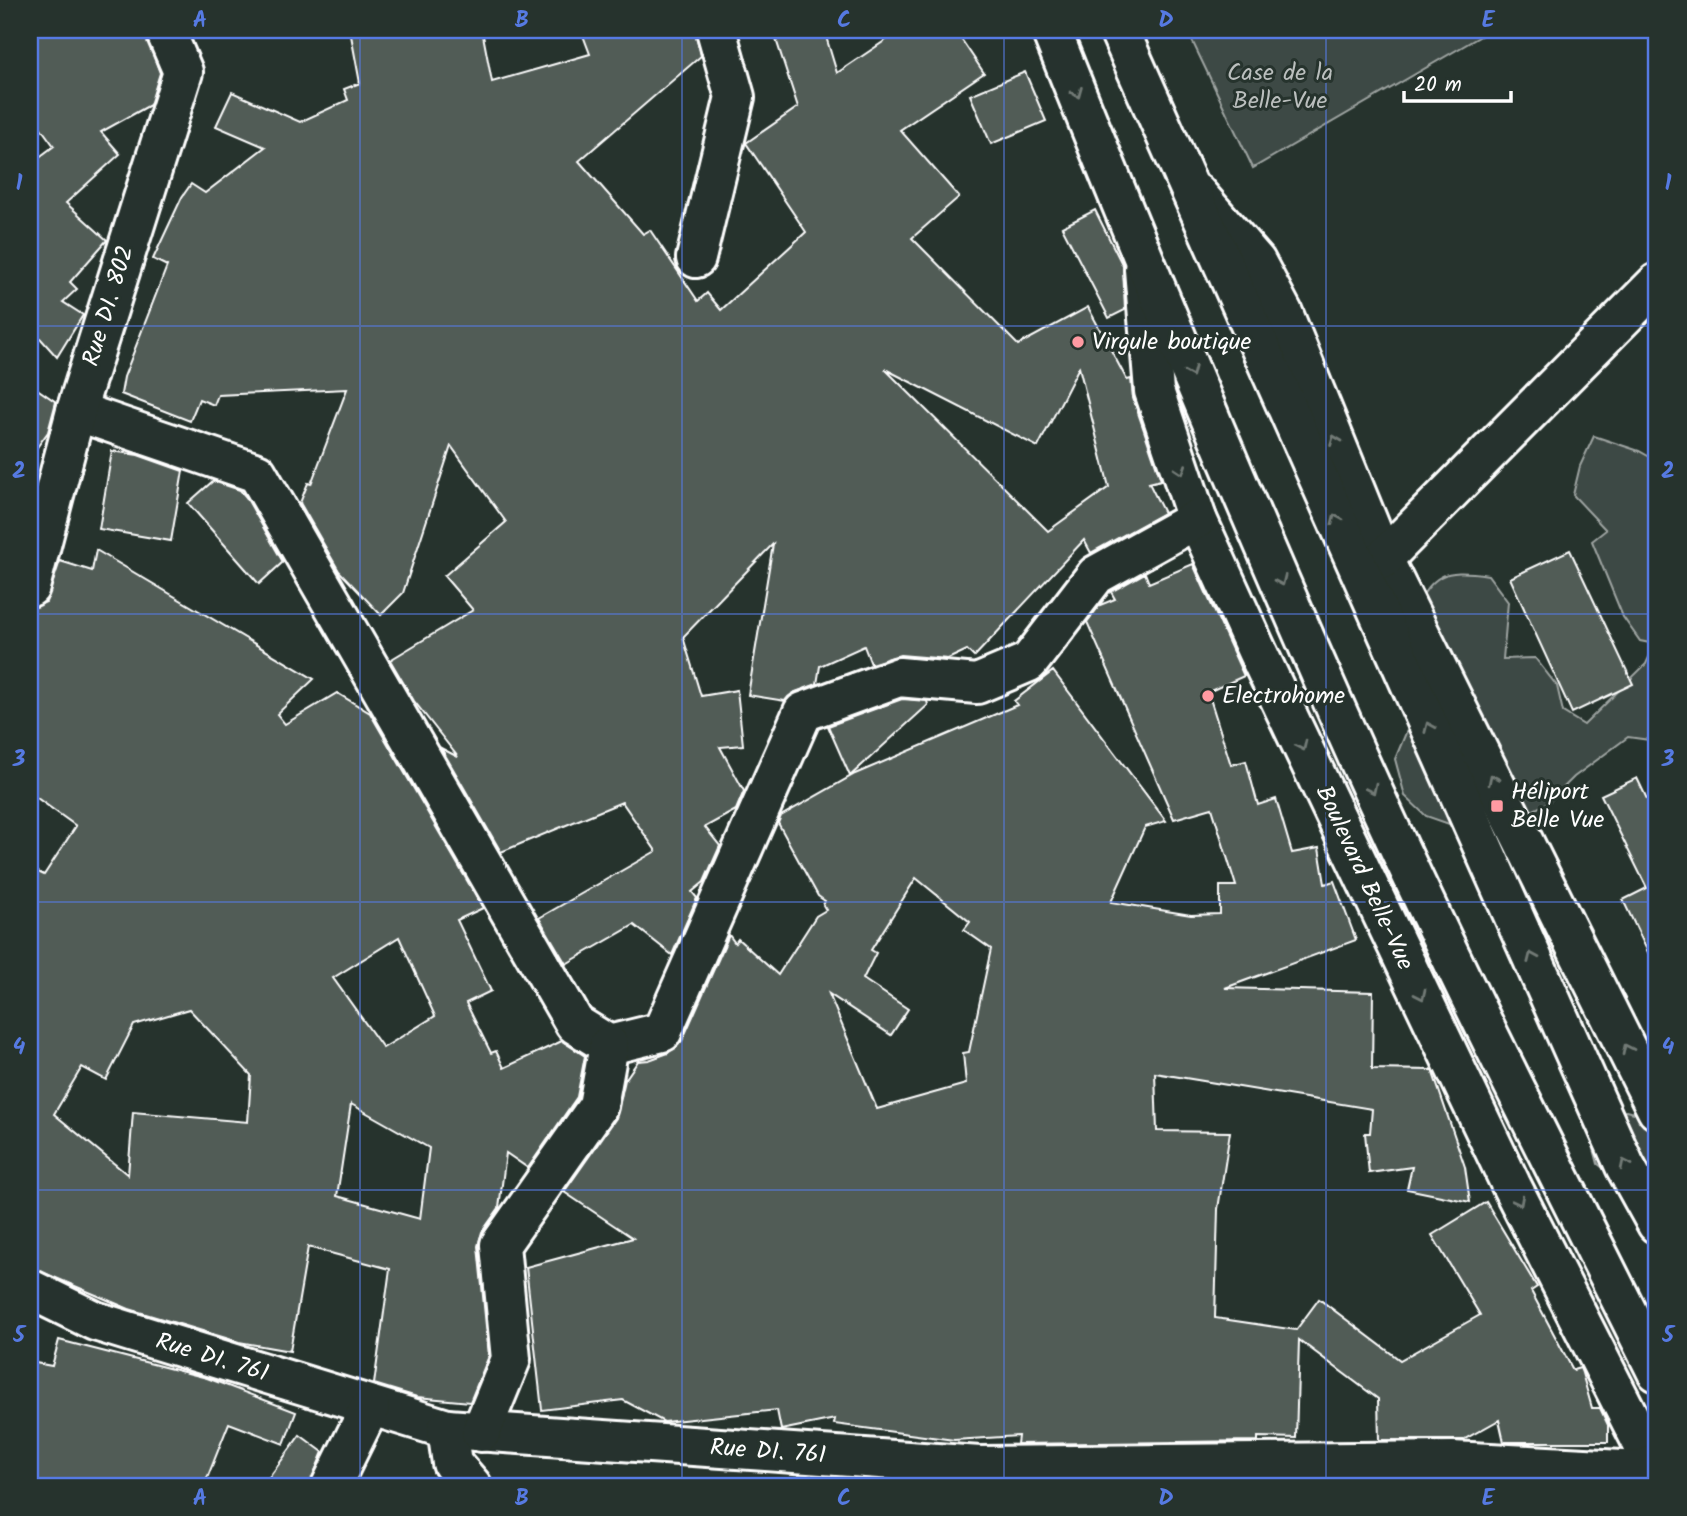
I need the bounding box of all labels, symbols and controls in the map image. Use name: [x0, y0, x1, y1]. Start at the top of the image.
text: A: [193, 3, 207, 39]
text: B: [515, 3, 529, 39]
text: C: [837, 3, 851, 39]
text: D: [1158, 3, 1174, 39]
text: E: [1482, 3, 1496, 39]
park label: Case de la Belle-Vue: [1227, 54, 1333, 121]
scale bar: [1404, 60, 1510, 104]
text: 20 m: [1414, 69, 1462, 102]
one-way arrow: [1068, 87, 1082, 99]
text: 1: [16, 166, 23, 202]
text: 1: [1665, 166, 1672, 202]
street label: Rue DI. 802: [72, 241, 146, 371]
place label: Virgule boutique: [1092, 323, 1252, 362]
marker: Virgule boutique: [1070, 334, 1086, 350]
one-way arrow: [1182, 365, 1196, 377]
one-way arrow: [1330, 435, 1344, 447]
text: 2: [12, 454, 26, 490]
text: 2: [1661, 454, 1675, 490]
one-way arrow: [1173, 464, 1187, 476]
one-way arrow: [1330, 514, 1344, 526]
one-way arrow: [1272, 574, 1286, 586]
place label: Electrohome: [1222, 677, 1345, 716]
marker: Electrohome: [1200, 688, 1216, 704]
one-way arrow: [1423, 722, 1437, 734]
one-way arrow: [1293, 739, 1307, 751]
text: 3: [12, 742, 26, 778]
text: 3: [1661, 742, 1675, 778]
place label: Héliport Belle Vue: [1511, 773, 1605, 840]
one-way arrow: [1487, 774, 1501, 786]
street label: Boulevard Belle-Vue: [1304, 779, 1424, 977]
one-way arrow: [1364, 782, 1378, 794]
marker: Héliport Belle Vue: [1489, 798, 1505, 814]
one-way arrow: [1526, 952, 1540, 964]
one-way arrow: [1412, 988, 1426, 1000]
text: 4: [13, 1030, 26, 1066]
text: 4: [1662, 1030, 1675, 1066]
one-way arrow: [1621, 1044, 1635, 1056]
one-way arrow: [1619, 1159, 1633, 1171]
one-way arrow: [1510, 1193, 1524, 1206]
text: 5: [12, 1318, 27, 1354]
text: 5: [1661, 1318, 1676, 1354]
street label: Rue DI. 761: [151, 1322, 273, 1394]
street label: Rue DI. 761: [709, 1428, 827, 1476]
text: A: [193, 1481, 207, 1516]
text: B: [515, 1481, 529, 1516]
text: C: [837, 1481, 851, 1516]
text: D: [1158, 1481, 1174, 1516]
text: E: [1482, 1481, 1496, 1516]

